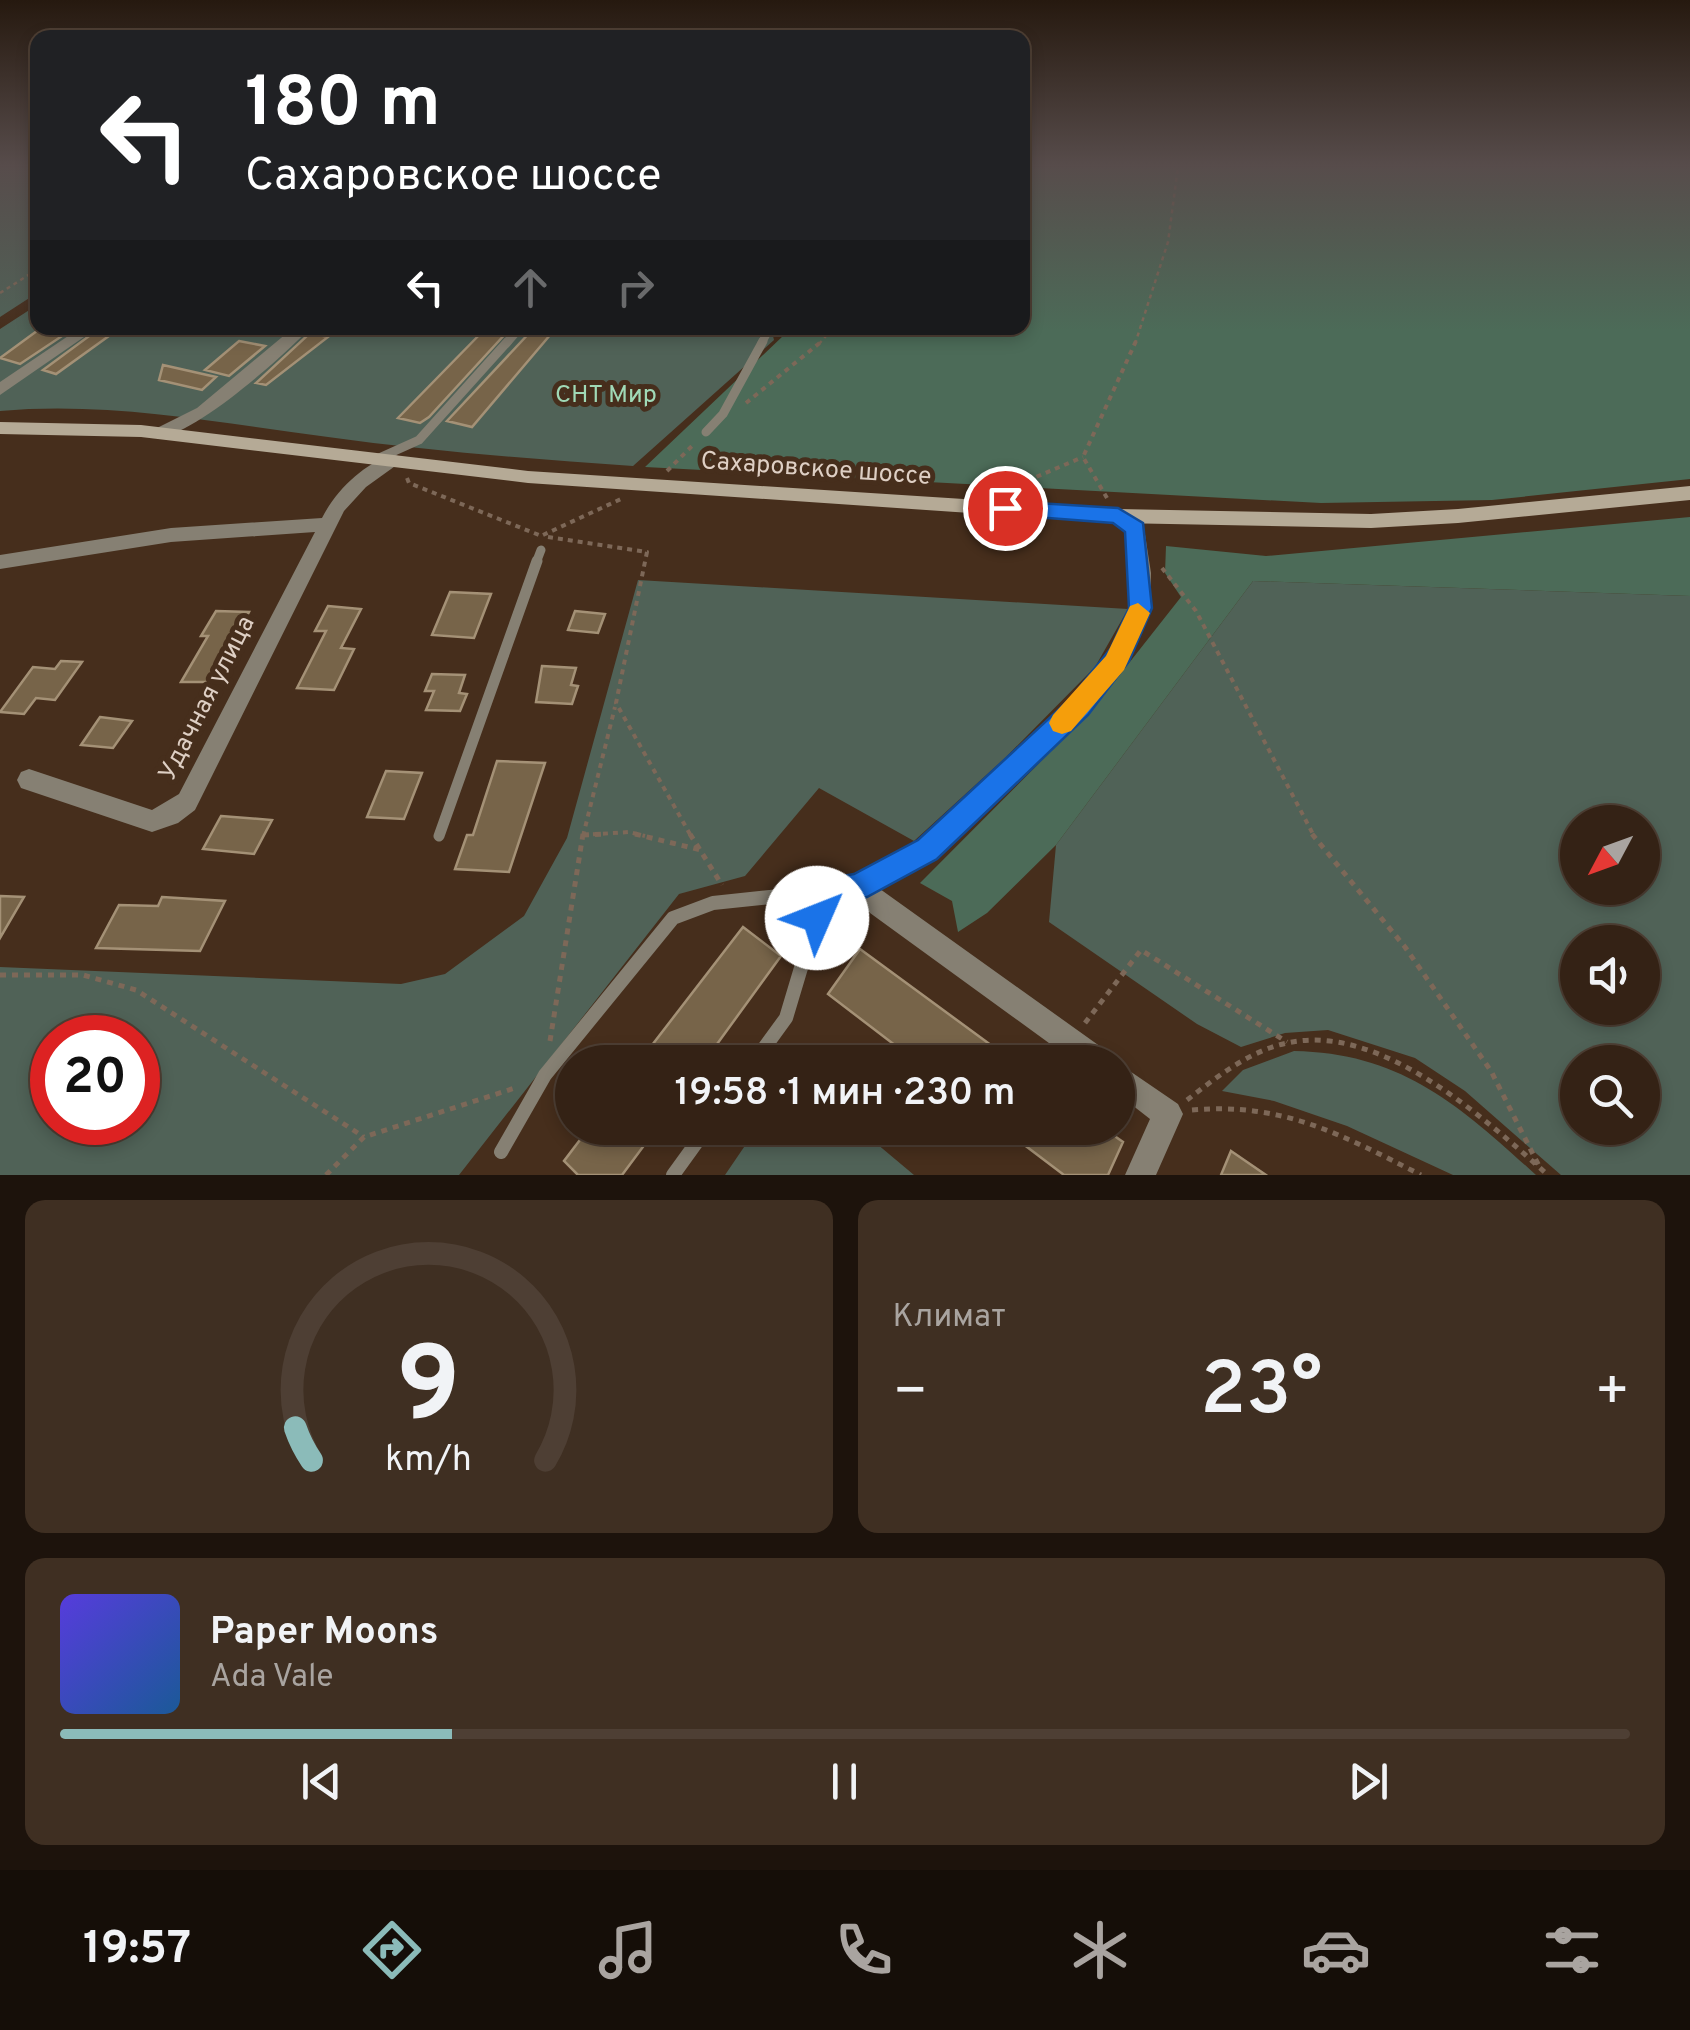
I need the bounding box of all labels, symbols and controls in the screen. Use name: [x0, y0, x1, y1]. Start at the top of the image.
text: 180 m: [245, 62, 441, 151]
icon: left: [80, 70, 210, 200]
text: Сахаровское шоссе: [245, 149, 662, 206]
icon: left: [398, 260, 453, 315]
icon: ahead: [503, 260, 558, 315]
icon: right: [608, 260, 663, 315]
park label: СНТ Мир: [555, 380, 657, 412]
street label: Сахаровское шоссе: [699, 446, 933, 494]
pin: [963, 466, 1048, 551]
icon: arrive: [978, 481, 1033, 536]
street label: Удачная улица: [153, 611, 263, 787]
north arrow: [1560, 805, 1660, 905]
map controls: [1560, 805, 1660, 1145]
position arrow: [765, 866, 869, 970]
button: sound: [1560, 925, 1660, 1025]
speed limit sign: 20: [30, 1015, 160, 1145]
button: search: [1560, 1045, 1660, 1145]
text: 19:58 · 1 мин · 230 m: [675, 1070, 1015, 1119]
text: Климат: [893, 1298, 1006, 1338]
text: 9: [397, 1326, 461, 1458]
text: 23°: [1200, 1346, 1322, 1441]
text: −: [893, 1359, 928, 1429]
text: +: [1595, 1359, 1630, 1429]
text: km/h: [385, 1438, 472, 1484]
text: Paper Moons: [210, 1609, 439, 1658]
text: Ada Vale: [210, 1658, 334, 1698]
icon: previous: [294, 1754, 349, 1809]
icon: pause: [817, 1754, 872, 1809]
icon: next: [1341, 1754, 1396, 1809]
icon: directions: [357, 1915, 427, 1985]
icon: music: [593, 1915, 663, 1985]
icon: phone: [829, 1915, 899, 1985]
icon: climate: [1065, 1915, 1135, 1985]
icon: car: [1301, 1915, 1371, 1985]
icon: filters: [1537, 1915, 1607, 1985]
text: 19:57: [83, 1922, 191, 1979]

